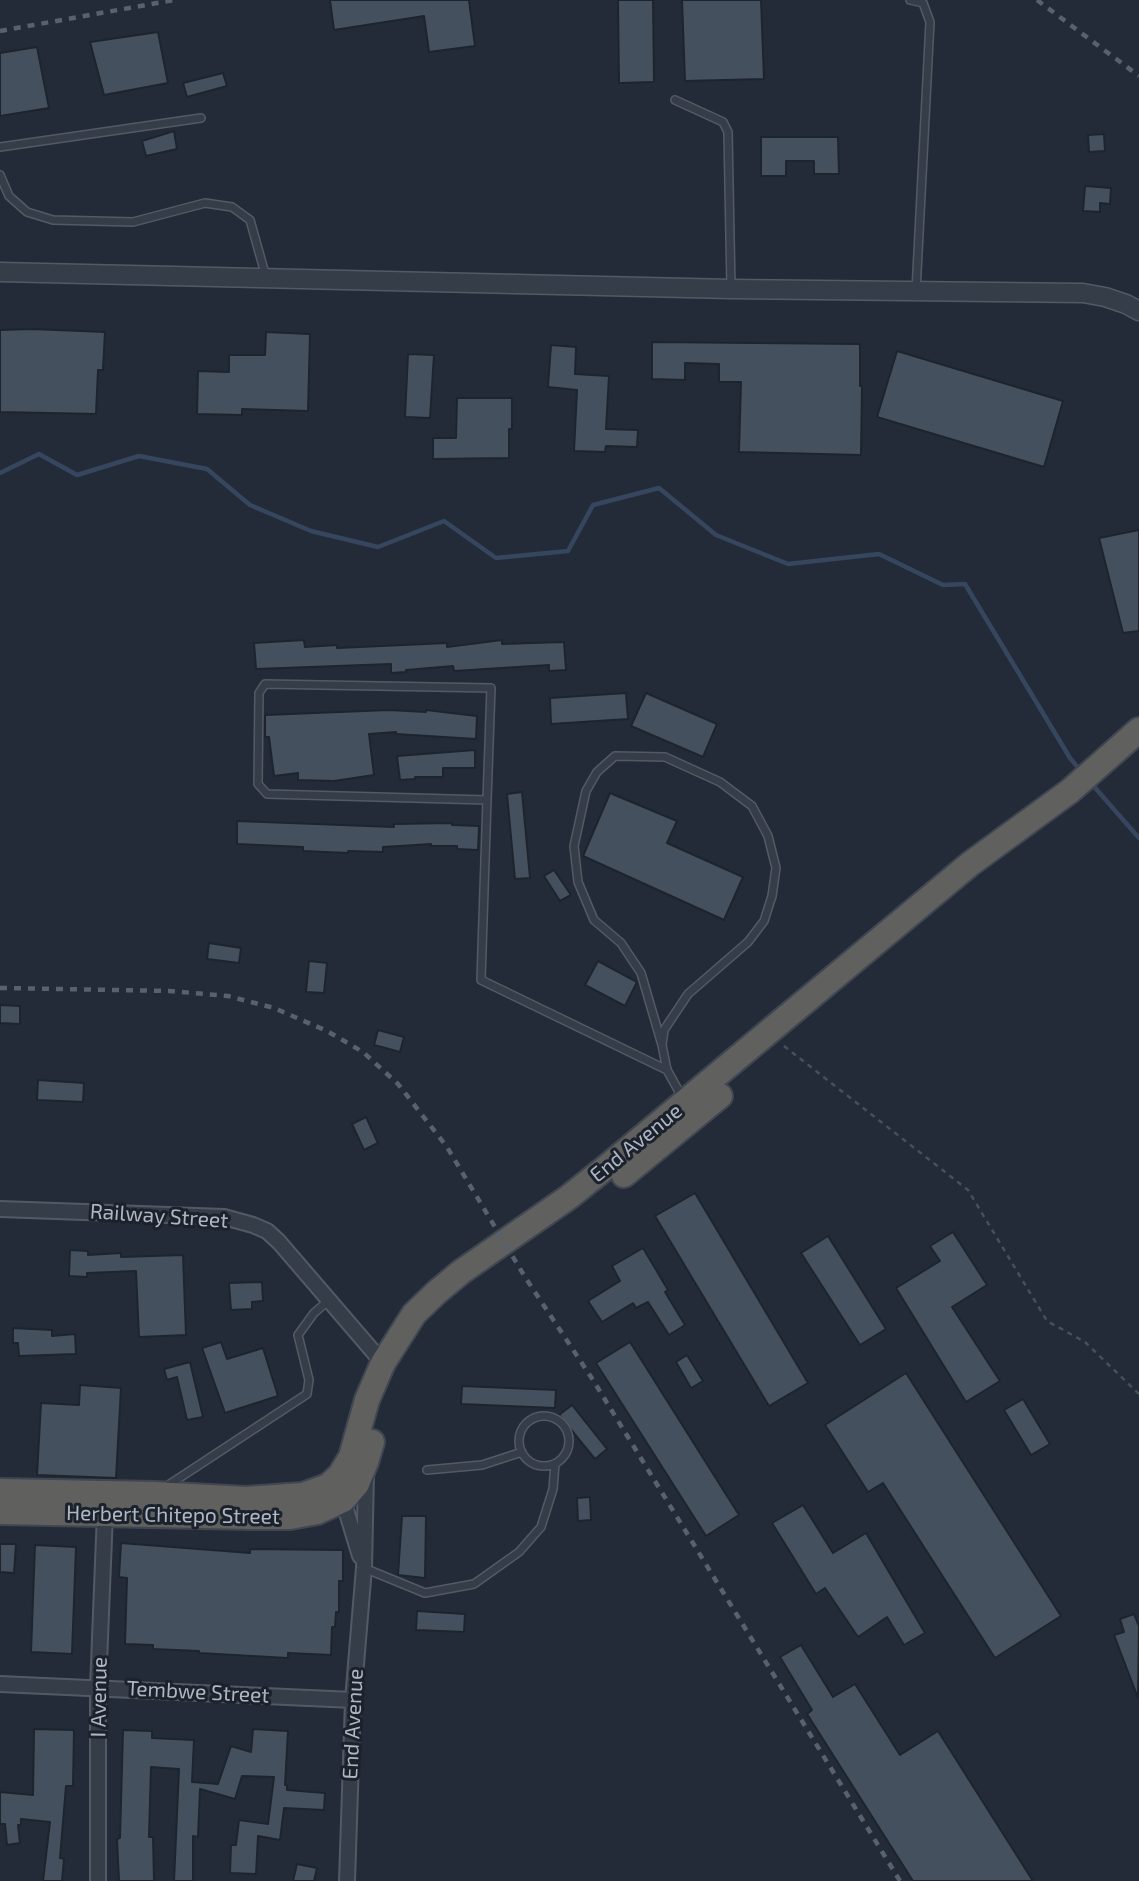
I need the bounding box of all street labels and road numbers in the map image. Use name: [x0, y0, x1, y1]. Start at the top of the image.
street label: End Avenue: [585, 1098, 687, 1188]
street label: Railway Street: [89, 1199, 229, 1233]
street label: Herbert Chitepo Street: [66, 1501, 280, 1529]
street label: I Avenue: [86, 1657, 112, 1737]
street label: End Avenue: [338, 1668, 368, 1780]
street label: Tembwe Street: [126, 1676, 270, 1708]

